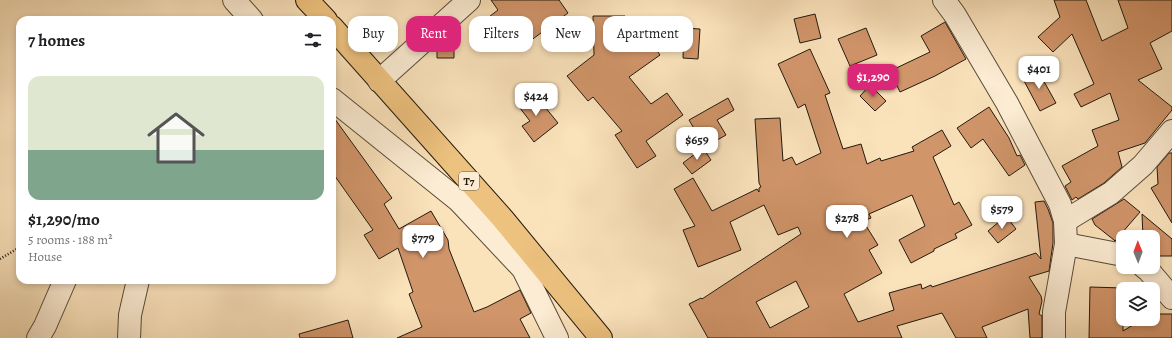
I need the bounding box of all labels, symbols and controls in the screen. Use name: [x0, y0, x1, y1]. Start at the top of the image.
chip: Buy: [348, 16, 398, 52]
chip: Rent: [406, 16, 461, 52]
chip: Filters: [469, 16, 533, 52]
chip: New: [541, 16, 595, 52]
chip: Apartment: [603, 16, 693, 52]
text: 7 homes: [28, 29, 85, 52]
icon: filters: [302, 29, 324, 51]
pin: $401: [1015, 56, 1063, 90]
text: $401: [1027, 60, 1051, 77]
pin: $1,290: [840, 64, 906, 98]
text: $1,290: [856, 68, 890, 85]
pin: $424: [512, 83, 560, 117]
text: $424: [524, 87, 548, 104]
icon: home: [140, 102, 212, 174]
pin: $659: [673, 127, 721, 161]
text: $659: [685, 131, 709, 148]
road number: T7: [459, 172, 479, 190]
pin: $579: [978, 196, 1026, 230]
text: $579: [990, 200, 1014, 217]
pin: $278: [823, 205, 871, 239]
text: $1,290/mo: [28, 208, 100, 231]
text: $278: [835, 209, 859, 226]
pin: $779: [399, 225, 447, 259]
text: $779: [411, 229, 435, 246]
north arrow: [1116, 230, 1160, 274]
map controls: [1116, 230, 1160, 326]
text: 5 rooms · 188 m²: [28, 231, 112, 248]
text: House: [28, 248, 62, 265]
button: layers: [1116, 282, 1160, 326]

